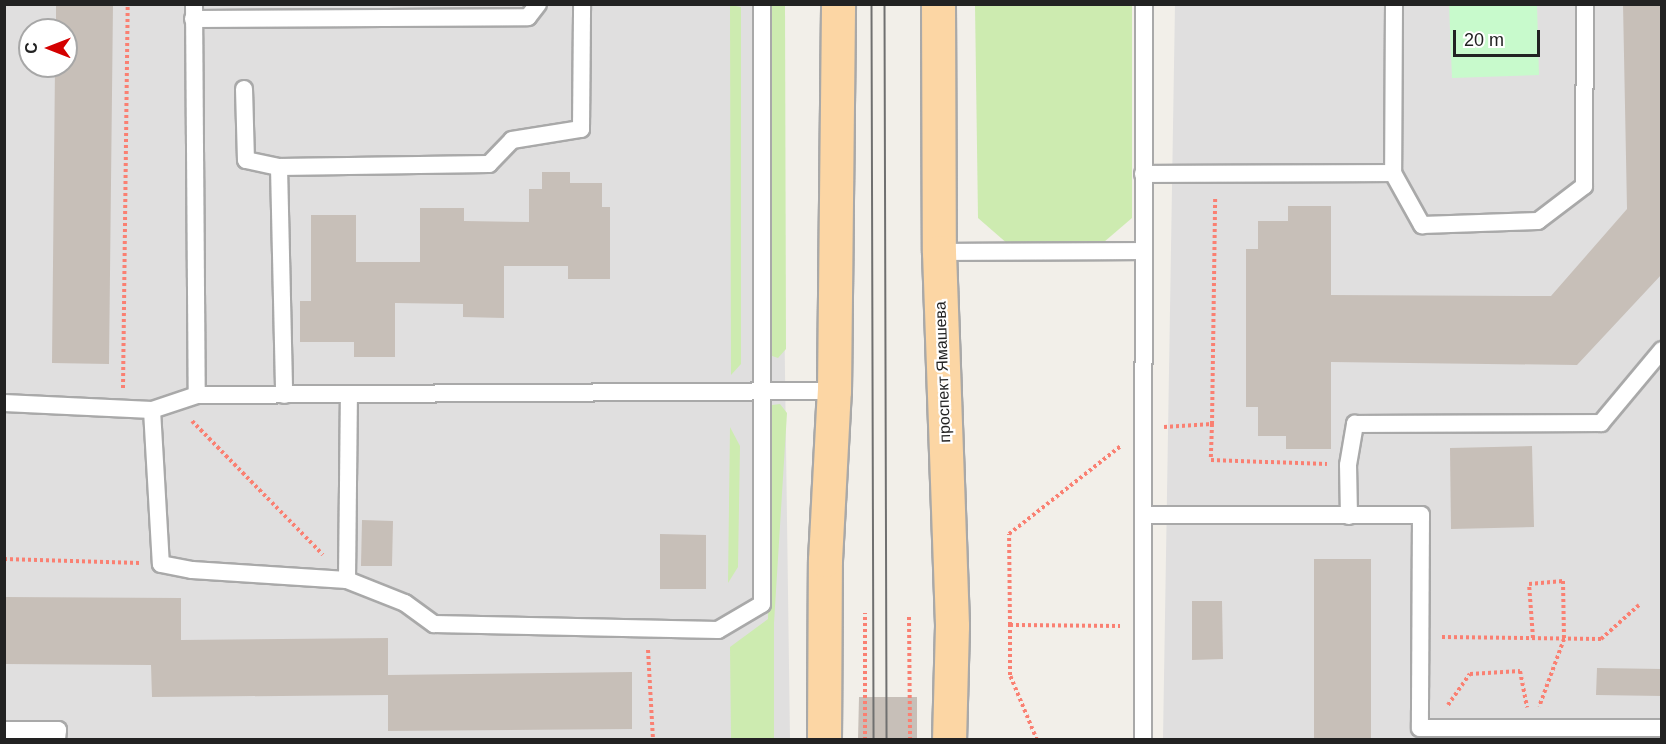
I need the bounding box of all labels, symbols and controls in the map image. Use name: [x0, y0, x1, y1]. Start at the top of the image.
north arrow: [18, 18, 78, 78]
scale bar: [1456, 18, 1543, 56]
text: 20 m: [1464, 30, 1504, 50]
text: С: [23, 42, 40, 54]
street label: проспект Ямашева: [931, 301, 955, 443]

